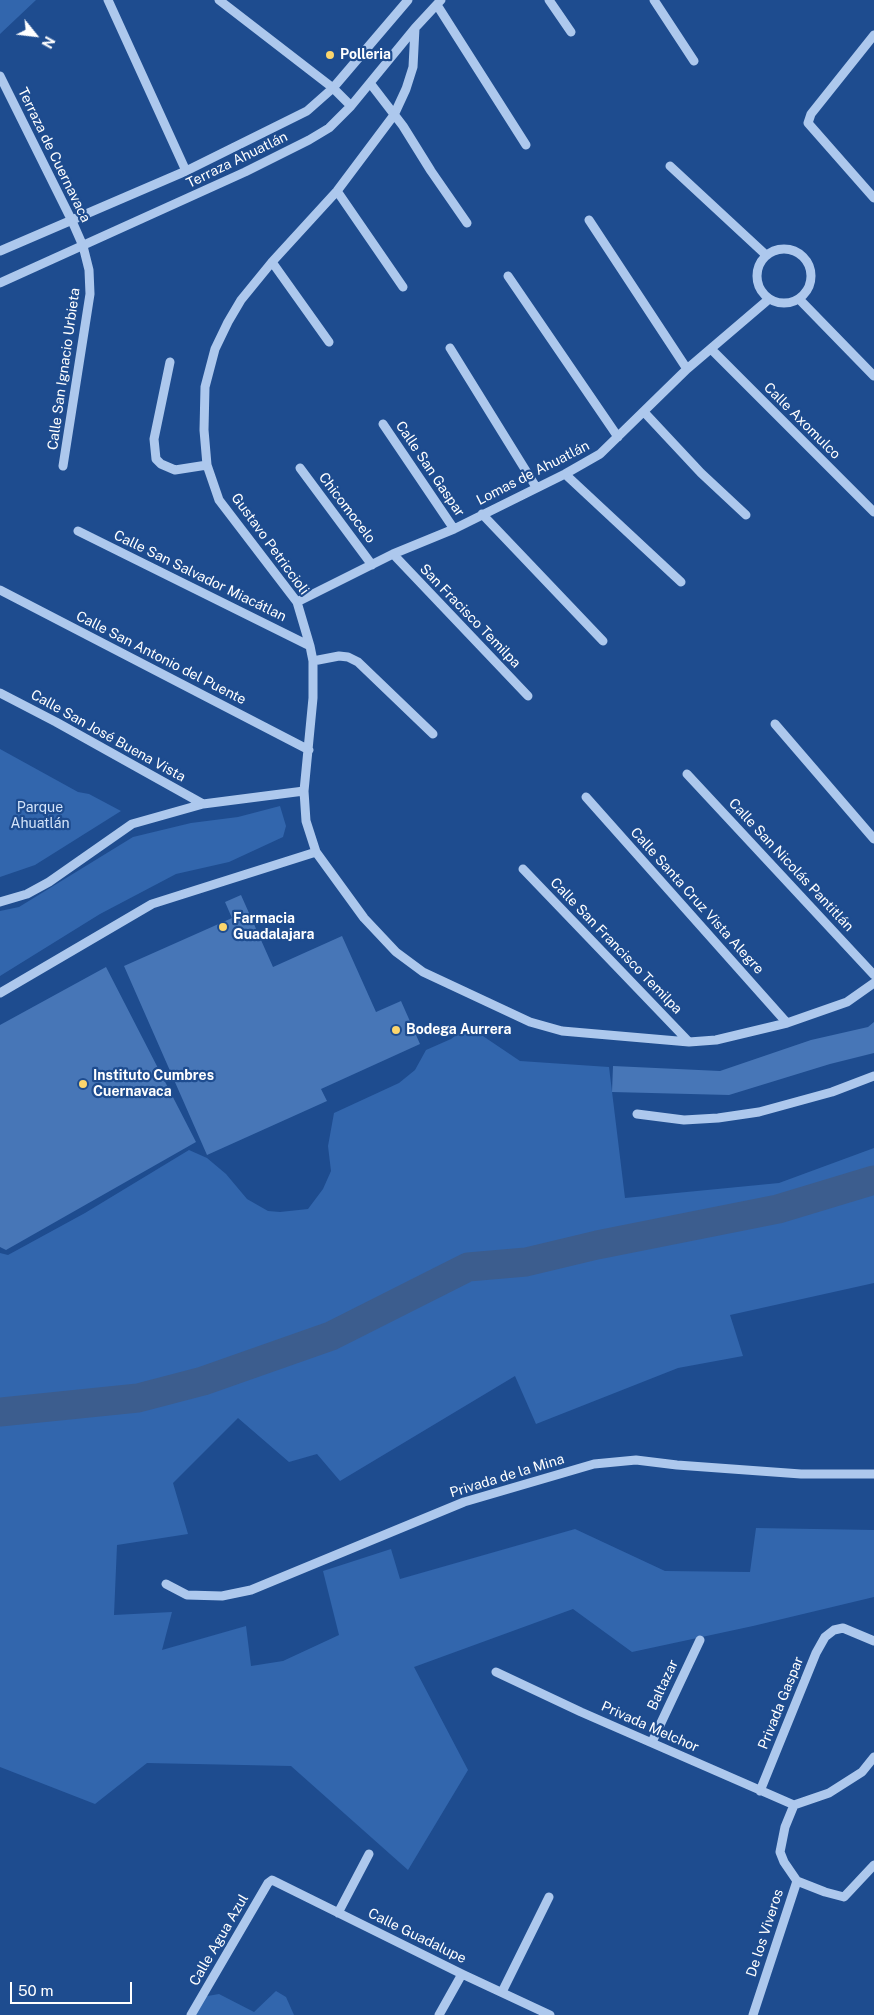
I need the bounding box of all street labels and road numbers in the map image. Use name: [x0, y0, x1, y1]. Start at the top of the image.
street label: Terraza de Cuernavaca: [14, 85, 94, 225]
street label: Terraza Ahuatlán: [184, 128, 290, 192]
street label: Calle San Ignacio Urbieta: [44, 287, 84, 451]
street label: Calle Axomulco: [760, 379, 844, 463]
street label: Calle San Gaspar: [392, 418, 468, 520]
street label: Lomas de Ahuatlán: [474, 437, 592, 509]
street label: Chicomocelo: [315, 469, 379, 547]
street label: Gustavo Petriccioli: [228, 490, 312, 598]
street label: Calle San Salvador Miacátlan: [111, 527, 289, 625]
street label: San Fracisco Temilpa: [416, 561, 524, 671]
street label: Calle San Antonio del Puente: [73, 608, 249, 708]
street label: Calle San José Buena Vista: [28, 686, 188, 786]
street label: Calle San Nicolás Pantitlán: [725, 795, 857, 935]
street label: Calle Santa Cruz Vista Alegre: [627, 824, 767, 978]
street label: Calle San Francisco Temilpa: [547, 875, 685, 1017]
street label: Privada de la Mina: [448, 1451, 566, 1501]
street label: Privada Gaspar: [755, 1654, 807, 1752]
street label: Baltazar: [644, 1657, 682, 1713]
street label: Privada Melchor: [599, 1698, 701, 1756]
street label: De los Viveros: [743, 1887, 787, 1979]
street label: Calle Agua Azul: [186, 1891, 252, 1989]
street label: Calle Guadalupe: [365, 1905, 469, 1967]

